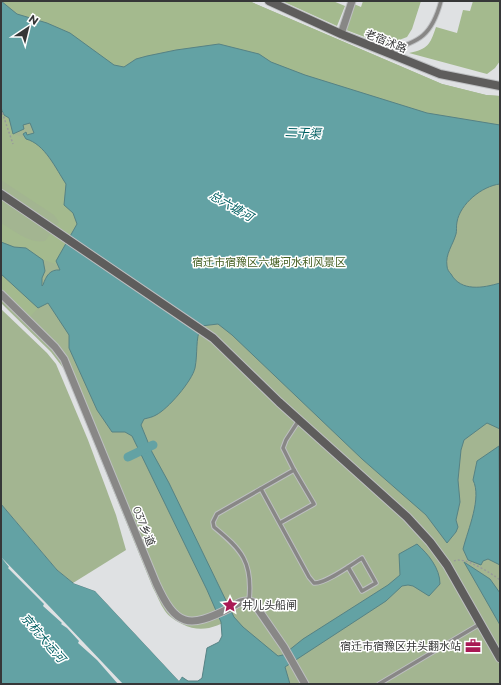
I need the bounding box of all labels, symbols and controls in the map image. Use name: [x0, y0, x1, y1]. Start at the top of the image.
north arrow: [8, 8, 48, 48]
text: N: [26, 12, 41, 28]
street label: 老宿沭路: [363, 26, 409, 56]
water label: 二干渠: [285, 124, 323, 141]
water label: 总六塘河: [207, 187, 258, 225]
park label: 宿迁市宿豫区六塘河水利风景区: [192, 255, 346, 269]
street label: 037乡道: [130, 504, 158, 548]
place icon: 井儿头船闸: [221, 596, 239, 614]
place label: 井儿头船闸: [242, 598, 297, 612]
water label: 京杭大运河: [18, 610, 70, 667]
office icon: 宿迁市宿豫区井头翻水站: [464, 637, 482, 655]
place label: 宿迁市宿豫区井头翻水站: [340, 639, 461, 653]

